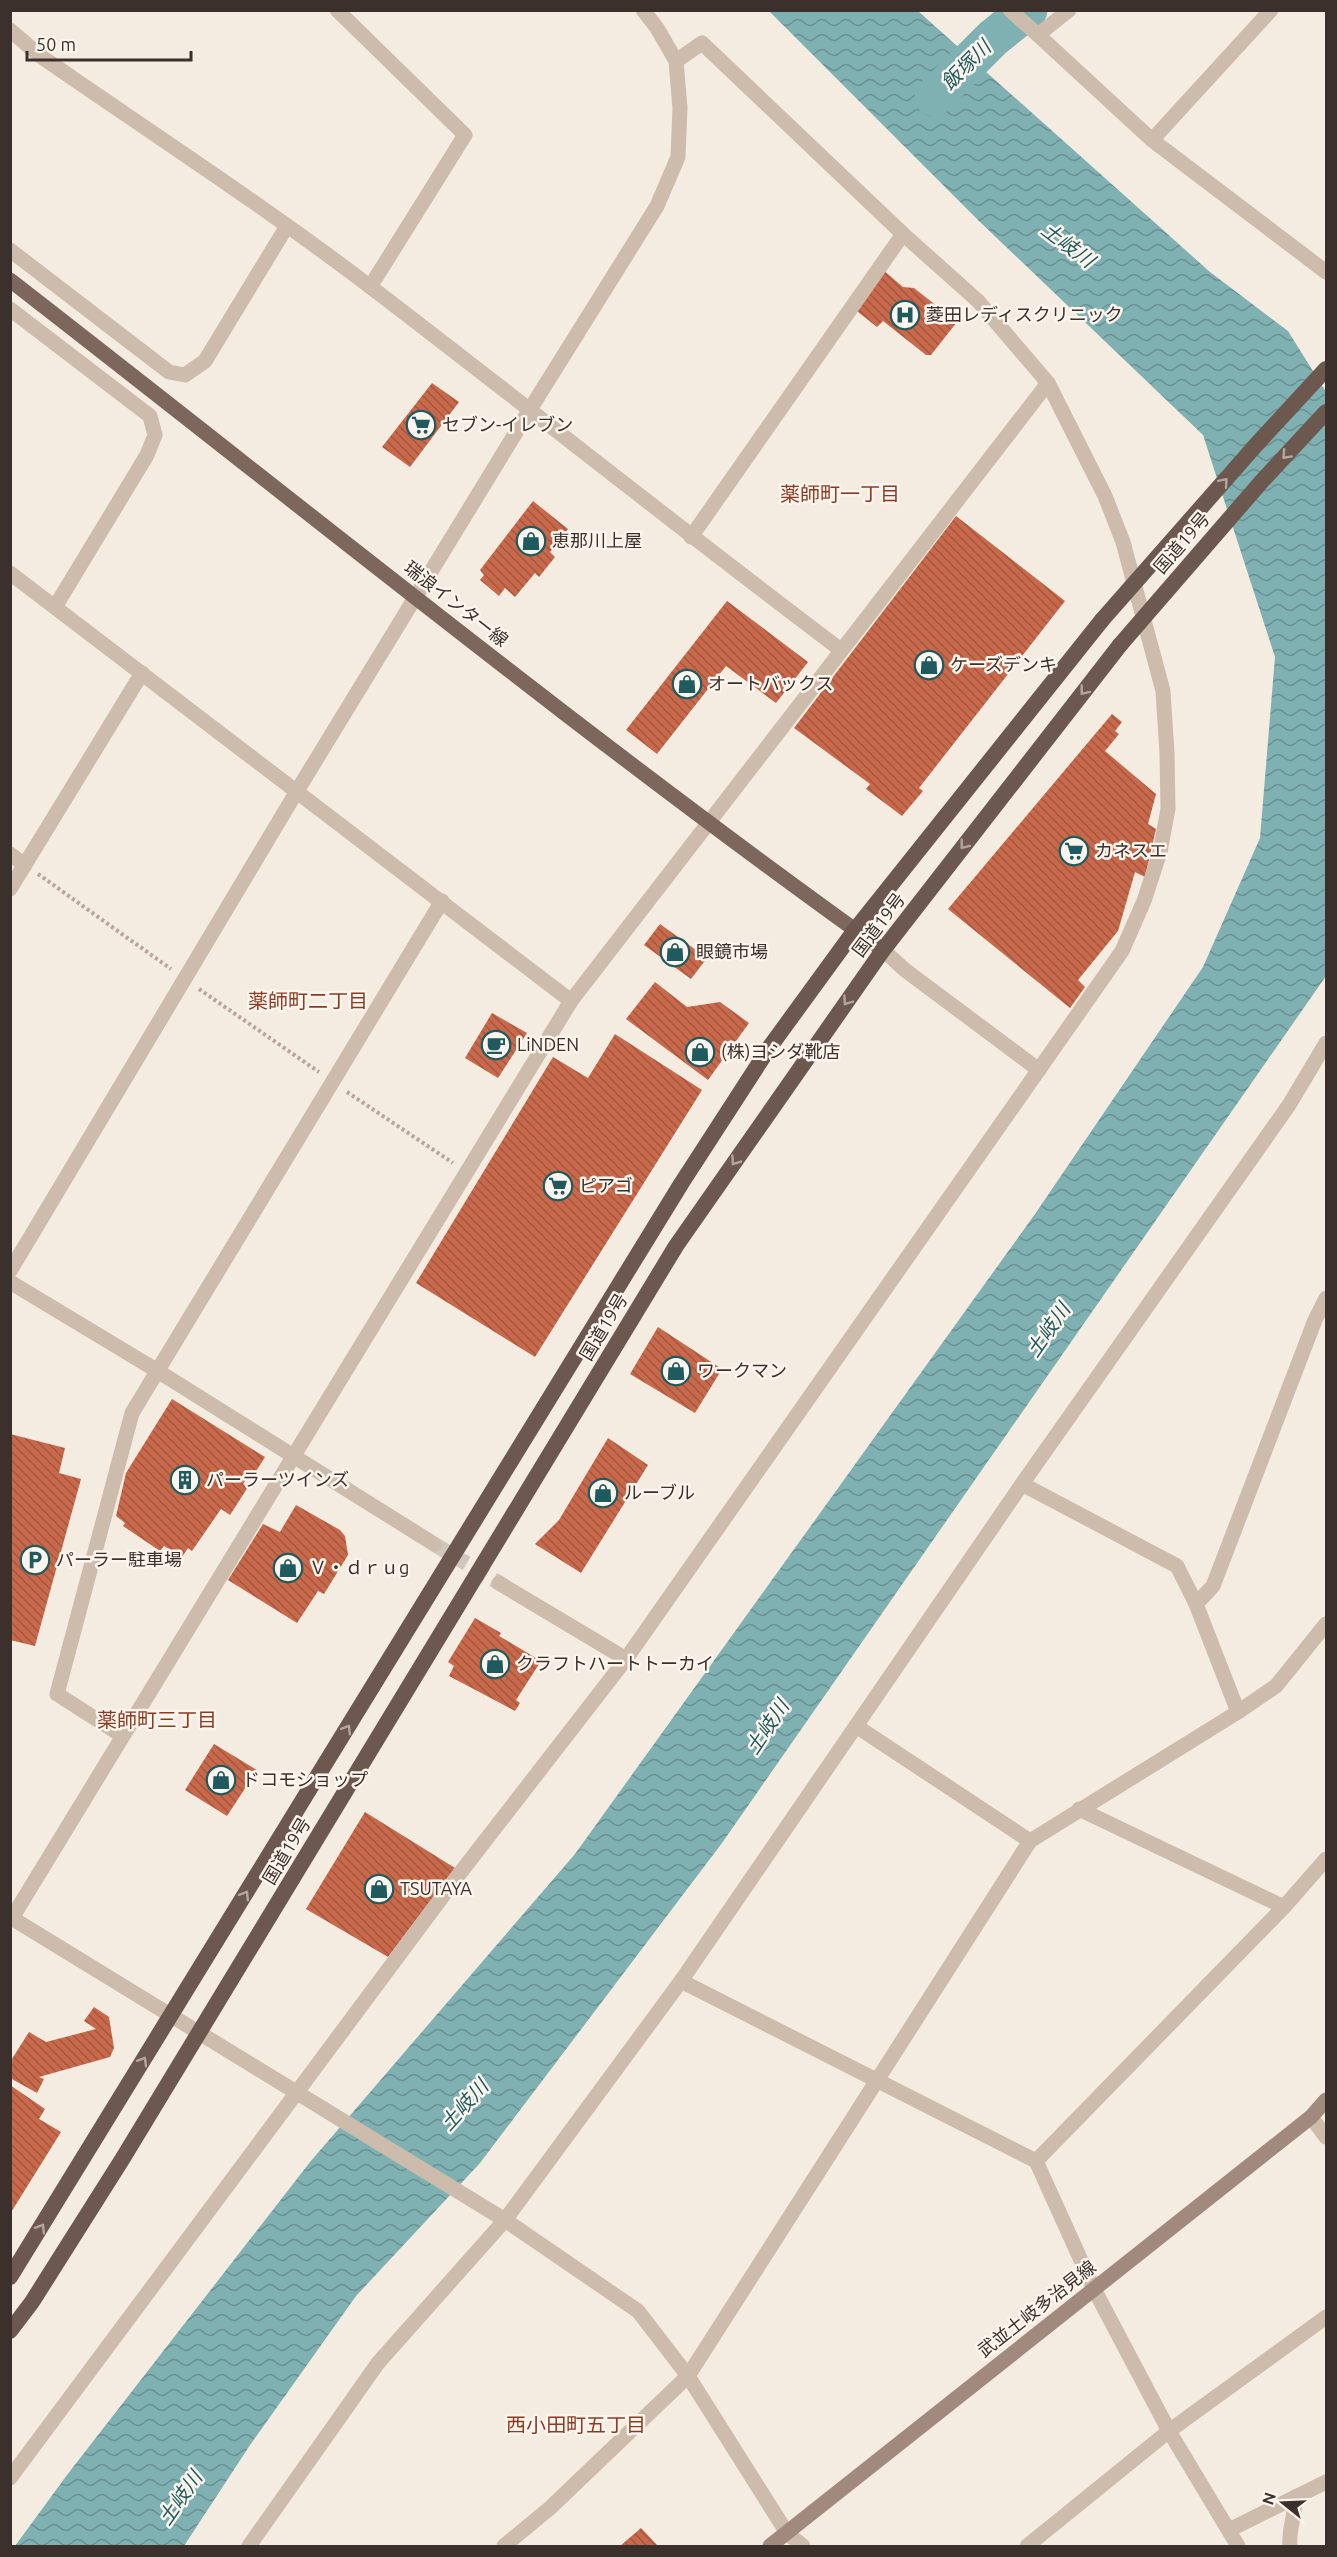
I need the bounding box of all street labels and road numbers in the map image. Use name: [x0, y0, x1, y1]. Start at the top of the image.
street label: 国道19号: [1149, 508, 1213, 577]
street label: 瑞浪インター線: [401, 557, 512, 650]
street label: 国道19号: [848, 889, 909, 960]
street label: 国道19号: [575, 1289, 631, 1363]
street label: 国道19号: [258, 1813, 314, 1887]
street label: 武並土岐多治見線: [973, 2256, 1099, 2360]

